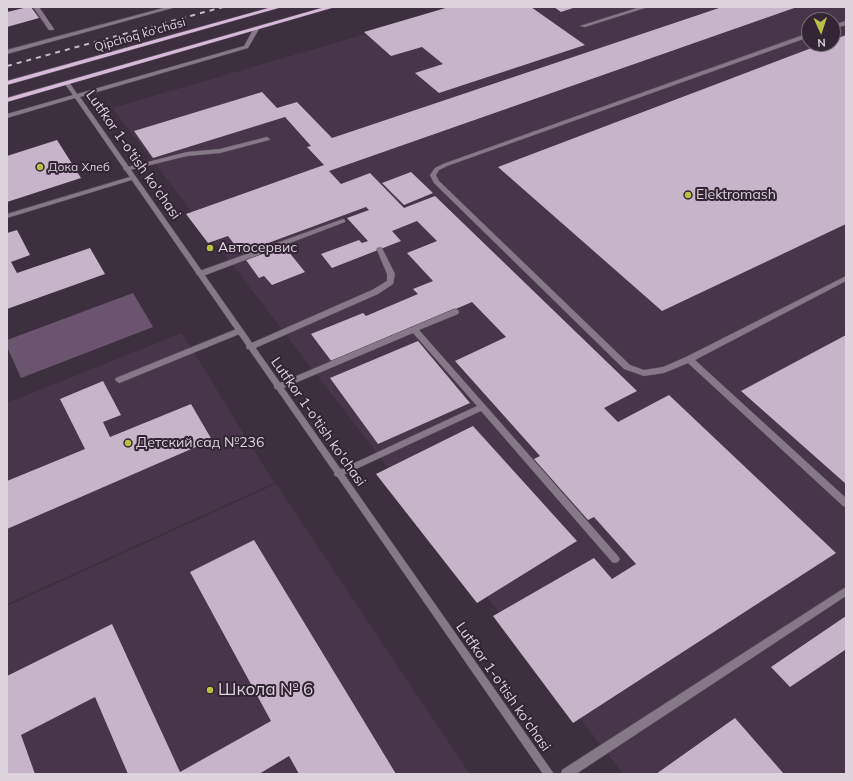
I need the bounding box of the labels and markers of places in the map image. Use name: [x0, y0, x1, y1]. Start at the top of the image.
place label: Дока Хлеб: [48, 160, 110, 174]
marker: Дока Хлеб: [35, 162, 45, 172]
place label: Elektromash: [696, 187, 776, 203]
marker: Elektromash: [683, 190, 693, 200]
place label: Автосервис: [218, 240, 297, 256]
marker: Автосервис: [205, 243, 215, 253]
place label: Детский сад №236: [136, 435, 264, 451]
marker: Детский сад №236: [123, 438, 133, 448]
place label: Школа № 6: [218, 680, 313, 700]
marker: Школа № 6: [205, 685, 215, 695]

